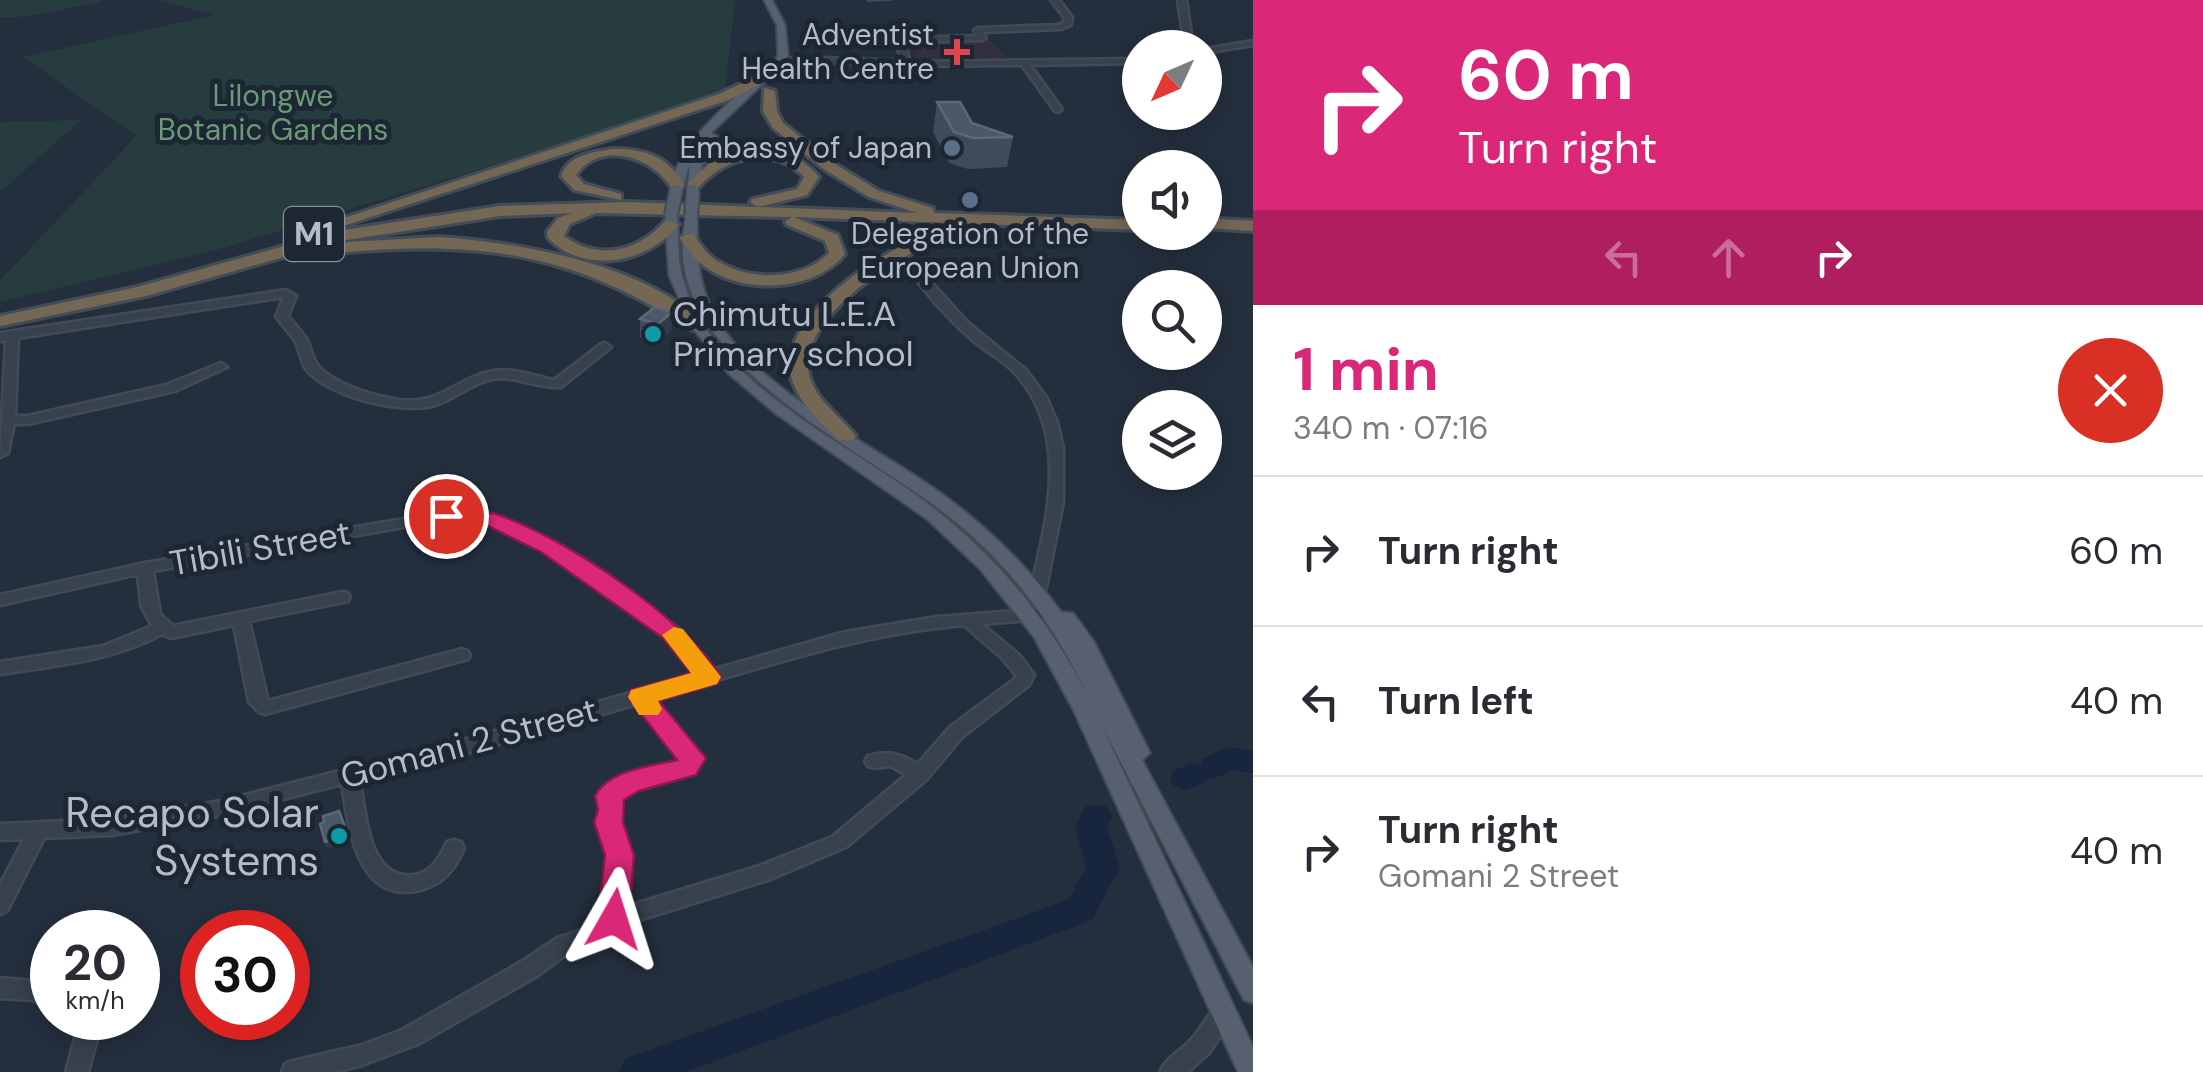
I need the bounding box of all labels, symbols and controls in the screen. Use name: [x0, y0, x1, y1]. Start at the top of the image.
place label: Adventist Health Centre: [741, 15, 934, 88]
north arrow: [1122, 30, 1222, 130]
map controls: [1122, 30, 1222, 490]
text: 60 m: [1458, 30, 1634, 121]
marker: Adventist Health Centre: [944, 39, 970, 65]
icon: right: [1293, 40, 1423, 170]
park label: Lilongwe Botanic Gardens: [158, 76, 388, 149]
text: Turn right: [1458, 118, 1657, 177]
place label: Embassy of Japan: [679, 128, 932, 167]
marker: Embassy of Japan: [941, 137, 963, 159]
button: sound: [1122, 150, 1222, 250]
marker: Delegation of the European Union: [959, 189, 981, 211]
road number: M1: [284, 207, 344, 261]
place label: Delegation of the European Union: [851, 214, 1089, 287]
icon: left: [1596, 230, 1651, 285]
icon: ahead: [1701, 230, 1756, 285]
icon: right: [1806, 230, 1861, 285]
button: search: [1122, 270, 1222, 370]
place label: Chimutu L.E.A Primary school: [673, 291, 914, 377]
marker: Chimutu L.E.A Primary school: [642, 323, 664, 345]
text: 1 min: [1293, 330, 1439, 409]
button: close: [2058, 338, 2163, 443]
button: layers: [1122, 390, 1222, 490]
text: 340 m · 07:16: [1293, 407, 1489, 449]
pin: [404, 474, 489, 559]
icon: arrive: [419, 489, 474, 544]
street label: Tibili Street: [166, 509, 354, 587]
icon: right: [1293, 524, 1348, 579]
text: Turn right: [1378, 526, 1559, 576]
text: 60 m: [2069, 526, 2163, 576]
icon: left: [1293, 674, 1348, 729]
text: Turn left: [1378, 676, 1534, 726]
text: 40 m: [2070, 676, 2163, 726]
street label: Gomani 2 Street: [336, 687, 602, 799]
place label: Recapo Solar Systems: [65, 785, 319, 888]
text: Turn right: [1378, 805, 1559, 855]
icon: right: [1293, 824, 1348, 879]
marker: Recapo Solar Systems: [328, 825, 350, 847]
text: 40 m: [2070, 826, 2163, 876]
text: Gomani 2 Street: [1378, 855, 1619, 897]
position arrow: [562, 867, 666, 971]
speed limit sign: 30: [180, 910, 310, 1040]
text: 20: [63, 930, 127, 996]
text: km/h: [65, 984, 125, 1017]

